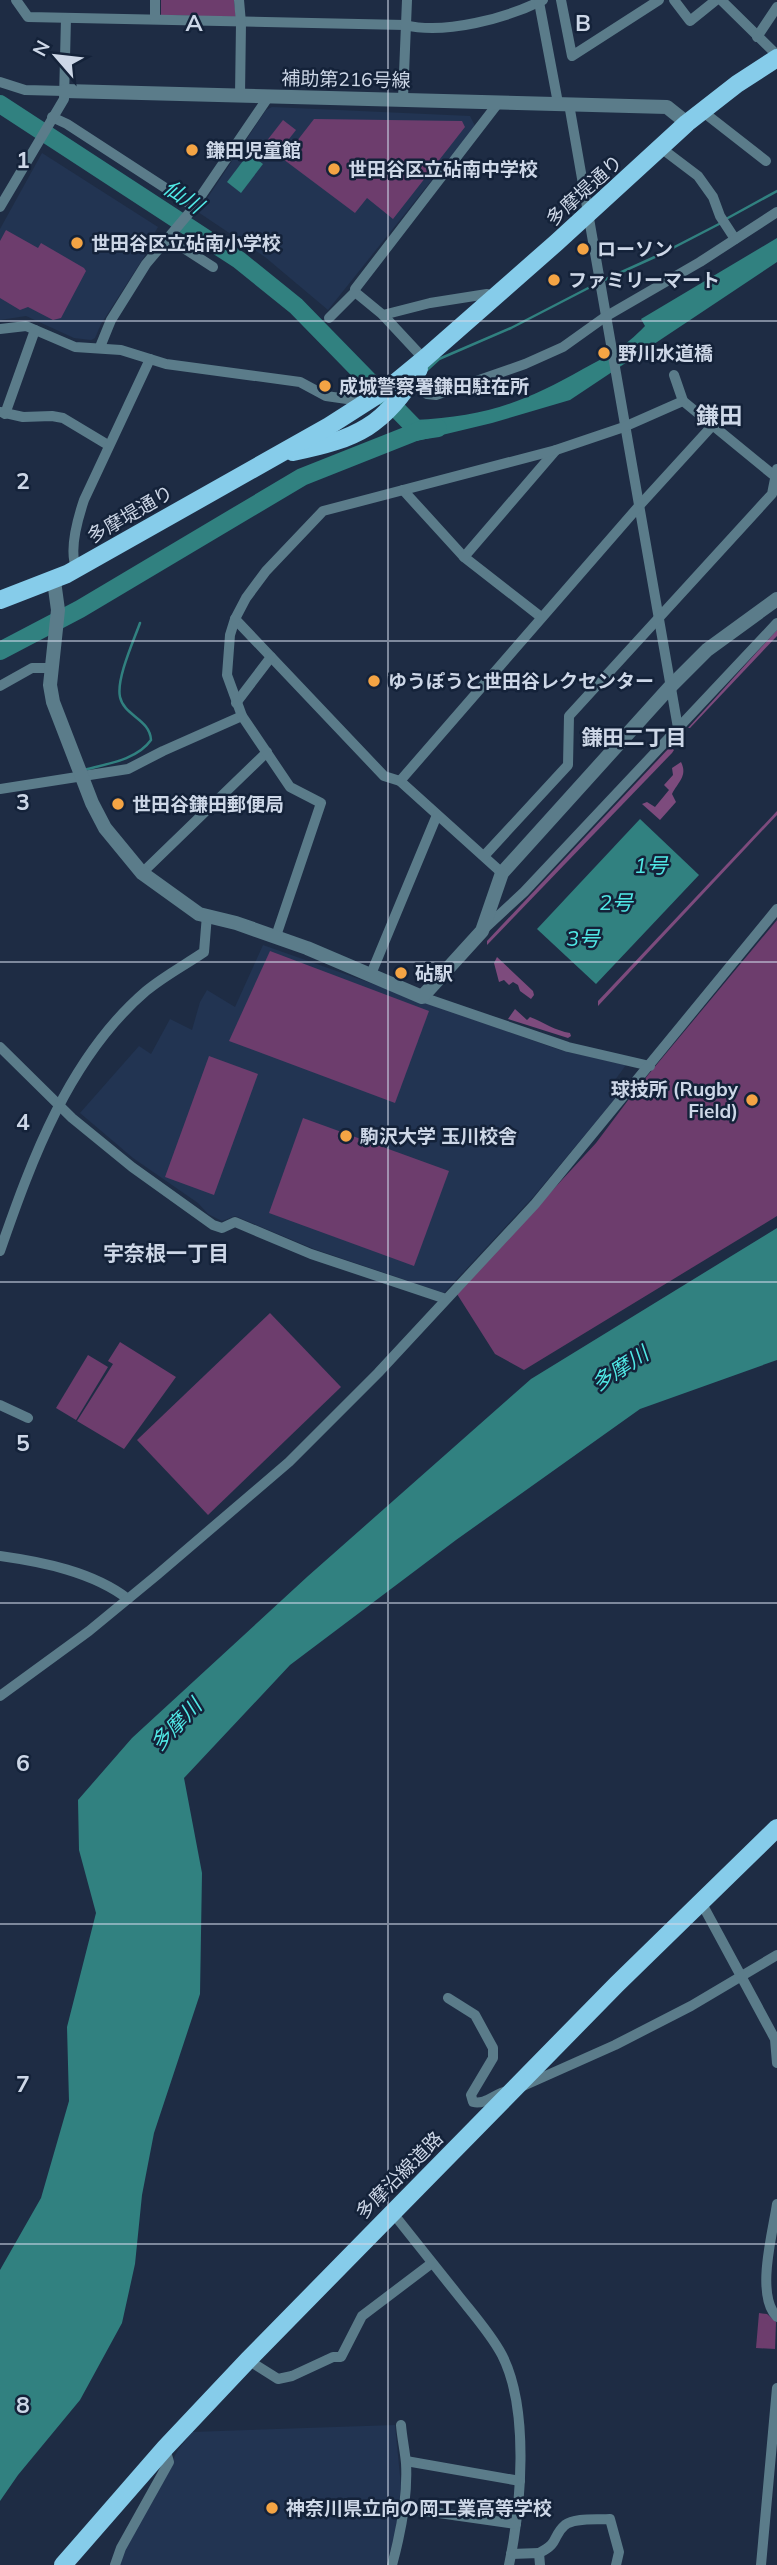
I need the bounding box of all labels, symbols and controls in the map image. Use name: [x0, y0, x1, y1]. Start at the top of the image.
text: A: [185, 8, 203, 37]
text: B: [575, 8, 591, 37]
north arrow: [21, 21, 91, 91]
text: N: [27, 36, 55, 60]
street label: 補助第216号線: [281, 66, 411, 92]
place label: 鎌田児童館: [205, 138, 301, 162]
marker: 鎌田児童館: [184, 142, 200, 158]
text: 1: [16, 145, 30, 174]
street label: 多摩堤通り: [541, 149, 627, 231]
place label: 世田谷区立砧南中学校: [348, 157, 538, 181]
marker: 世田谷区立砧南中学校: [326, 161, 342, 177]
water label: 仙川: [159, 174, 210, 220]
place label: 世田谷区立砧南小学校: [91, 231, 281, 255]
marker: 世田谷区立砧南小学校: [69, 235, 85, 251]
place label: ローソン: [597, 237, 673, 261]
marker: ローソン: [575, 241, 591, 257]
place label: ファミリーマート: [568, 268, 720, 292]
marker: ファミリーマート: [546, 272, 562, 288]
place label: 野川水道橋: [618, 341, 713, 365]
marker: 野川水道橋: [596, 345, 612, 361]
place label: 成城警察署鎌田駐在所: [339, 374, 529, 398]
marker: 成城警察署鎌田駐在所: [317, 378, 333, 394]
district label: 鎌田: [696, 401, 742, 430]
text: 2: [16, 466, 30, 495]
street label: 多摩堤通り: [83, 480, 177, 548]
place label: ゆうぽうと世田谷レクセンター: [388, 669, 654, 693]
marker: ゆうぽうと世田谷レクセンター: [366, 673, 382, 689]
district label: 鎌田二丁目: [582, 724, 687, 750]
text: 3: [16, 787, 30, 816]
place label: 世田谷鎌田郵便局: [132, 792, 284, 816]
marker: 世田谷鎌田郵便局: [110, 796, 126, 812]
water label: 1号: [634, 852, 670, 878]
water label: 2号: [599, 889, 635, 915]
water label: 3号: [566, 925, 602, 951]
place label: 砧駅: [415, 961, 453, 985]
marker: 砧駅: [393, 965, 409, 981]
place label: 球技所 (Rugby Field): [611, 1077, 739, 1123]
marker: 球技所 (Rugby Field): [744, 1092, 760, 1108]
text: 4: [16, 1107, 30, 1136]
place label: 駒沢大学 玉川校舎: [360, 1124, 517, 1148]
marker: 駒沢大学 玉川校舎: [338, 1128, 354, 1144]
district label: 宇奈根一丁目: [103, 1240, 229, 1266]
water label: 多摩川: [586, 1339, 655, 1396]
text: 5: [16, 1428, 30, 1457]
water label: 多摩川: [144, 1691, 208, 1756]
text: 6: [16, 1748, 30, 1777]
text: 7: [16, 2069, 30, 2098]
street label: 多摩沿線道路: [350, 2126, 448, 2224]
text: 8: [16, 2390, 30, 2419]
place label: 神奈川県立向の岡工業高等学校: [286, 2496, 552, 2520]
marker: 神奈川県立向の岡工業高等学校: [264, 2500, 280, 2516]

